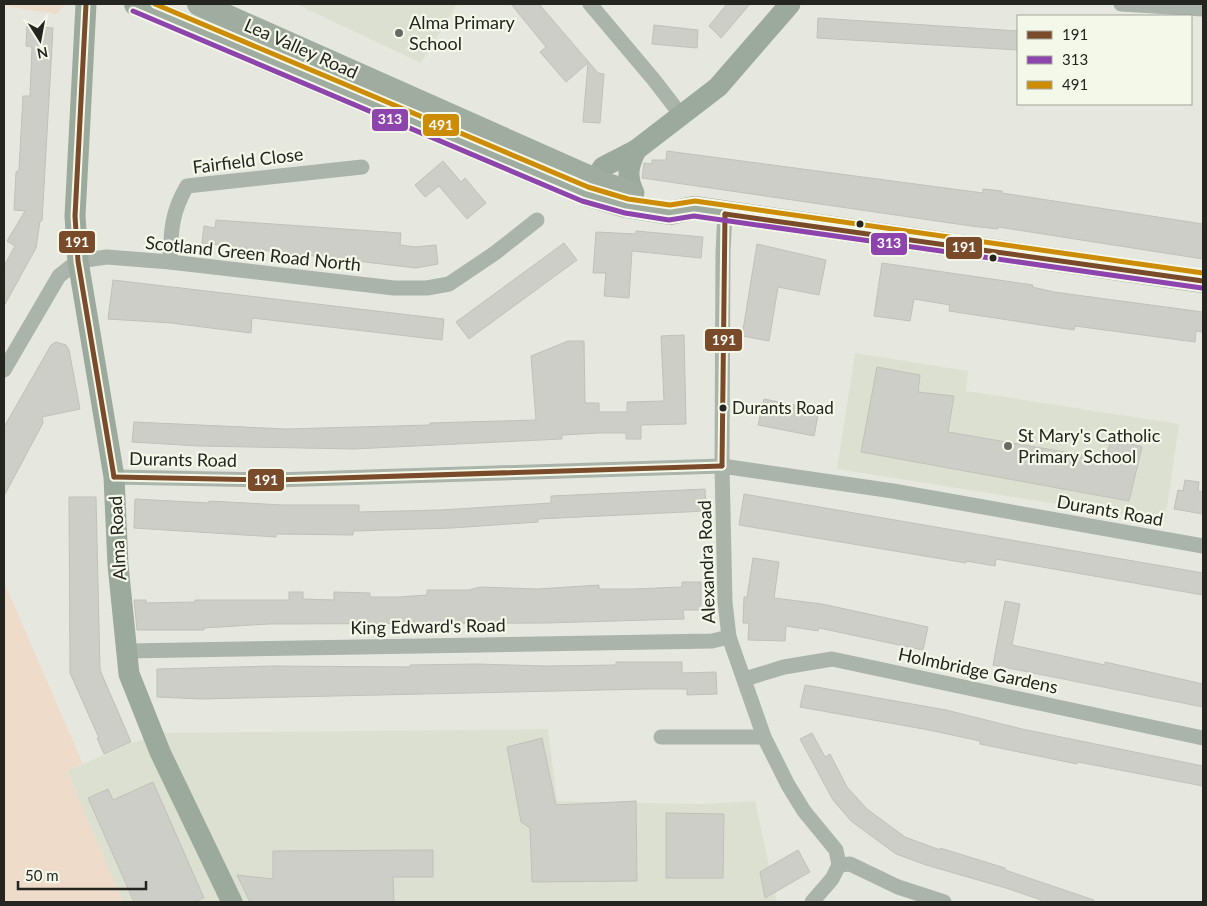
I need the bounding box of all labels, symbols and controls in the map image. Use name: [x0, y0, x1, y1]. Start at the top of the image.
place label: Alma Primary School: [409, 11, 516, 54]
street label: Lea Valley Road: [241, 13, 362, 83]
north arrow: [15, 15, 65, 65]
legend: [1017, 15, 1192, 105]
text: 191: [1062, 25, 1088, 43]
marker: Alma Primary School: [393, 27, 405, 39]
text: N: [36, 44, 49, 63]
text: 313: [1062, 50, 1088, 68]
text: 491: [1062, 75, 1088, 93]
line badge: 313: [371, 108, 409, 132]
text: 313: [378, 110, 402, 127]
line badge: 491: [422, 113, 460, 137]
text: 491: [429, 116, 453, 133]
street label: Fairfield Close: [191, 142, 304, 178]
unlabelled marker: [855, 219, 865, 229]
line badge: 191: [58, 230, 96, 254]
street label: Scotland Green Road North: [144, 231, 362, 275]
line badge: 313: [870, 232, 908, 256]
text: 191: [65, 233, 89, 250]
text: 313: [877, 234, 901, 251]
line badge: 191: [945, 236, 983, 260]
text: 191: [952, 238, 976, 255]
unlabelled marker: [988, 253, 998, 263]
line badge: 191: [704, 328, 743, 352]
text: 191: [712, 331, 736, 348]
place label: Durants Road: [732, 397, 834, 418]
marker: Durants Road: [718, 403, 728, 413]
place label: St Mary's Catholic Primary School: [1018, 424, 1161, 467]
marker: St Mary's Catholic Primary School: [1002, 440, 1014, 452]
street label: Durants Road: [129, 447, 237, 471]
line badge: 191: [247, 468, 285, 492]
text: 191: [254, 471, 278, 488]
street label: Durants Road: [1055, 490, 1165, 530]
street label: Alma Road: [104, 495, 130, 581]
street label: Alexandra Road: [693, 500, 719, 624]
street label: King Edward's Road: [350, 614, 506, 638]
street label: Holmbridge Gardens: [896, 642, 1060, 698]
scale bar: [18, 858, 145, 890]
text: 50 m: [25, 866, 59, 884]

